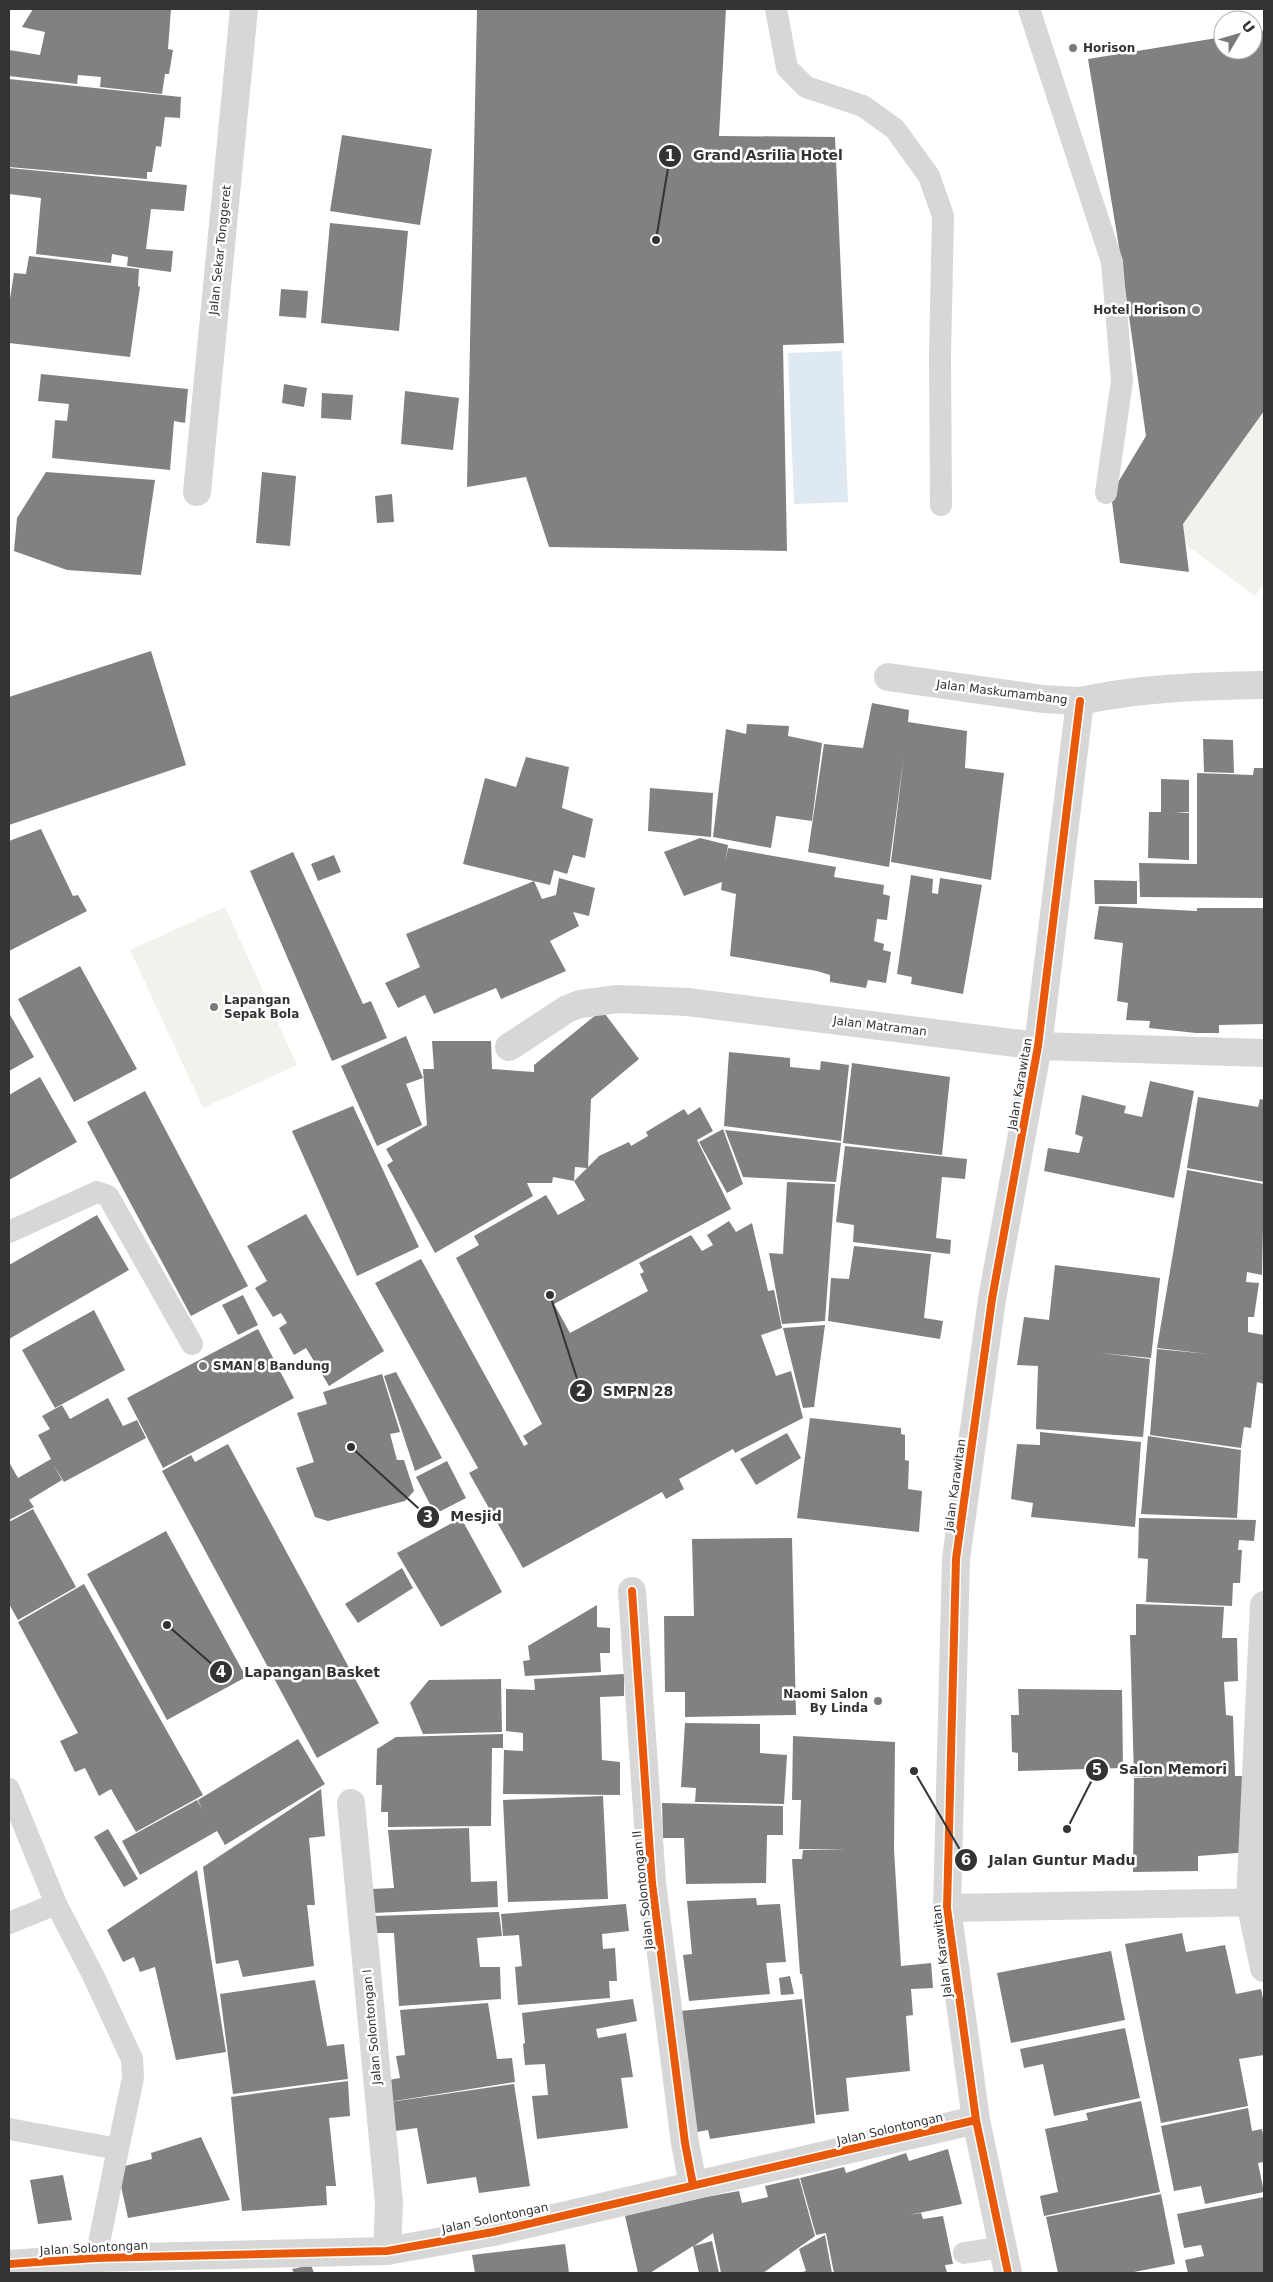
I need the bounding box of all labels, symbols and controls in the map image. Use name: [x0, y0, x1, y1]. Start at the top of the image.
north arrow: [1213, 10, 1263, 60]
text: U: [1238, 18, 1258, 36]
place label: Horison: [1083, 41, 1135, 55]
marker: Horison: [1067, 42, 1079, 54]
callout: Grand Asrilia Hotel: [658, 141, 853, 170]
text: 1: [665, 147, 675, 165]
text: Grand Asrilia Hotel: [693, 147, 843, 163]
street label: Jalan Sekar Tonggeret: [206, 184, 234, 317]
place label: Hotel Horison: [1093, 303, 1186, 317]
marker: Hotel Horison: [1190, 304, 1202, 316]
street label: Jalan Maskumambang: [935, 677, 1068, 707]
place label: Lapangan Sepak Bola: [224, 993, 299, 1021]
marker: Lapangan Sepak Bola: [208, 1001, 220, 1013]
street label: Jalan Matraman: [831, 1013, 928, 1039]
street label: Jalan Karawitan: [1005, 1037, 1035, 1132]
place label: SMAN 8 Bandung: [213, 1359, 330, 1373]
marker: SMAN 8 Bandung: [197, 1360, 209, 1372]
callout: SMPN 28: [568, 1376, 684, 1405]
text: 2: [576, 1382, 586, 1400]
text: SMPN 28: [603, 1383, 673, 1399]
street label: Jalan Karawitan: [941, 1438, 968, 1533]
callout: Mesjid: [416, 1502, 512, 1531]
text: 3: [423, 1508, 433, 1526]
text: Mesjid: [450, 1508, 502, 1524]
callout: Lapangan Basket: [209, 1657, 390, 1686]
text: 4: [216, 1663, 226, 1681]
text: Lapangan Basket: [244, 1664, 380, 1680]
place label: Naomi Salon By Linda: [783, 1687, 868, 1715]
marker: Naomi Salon By Linda: [872, 1695, 884, 1707]
callout: Salon Memori: [1084, 1755, 1237, 1784]
text: 5: [1092, 1761, 1102, 1779]
text: Salon Memori: [1119, 1761, 1227, 1777]
street label: Jalan Solontongan II: [630, 1830, 656, 1951]
callout: Jalan Guntur Madu: [953, 1845, 1145, 1874]
text: 6: [961, 1851, 971, 1869]
text: Jalan Guntur Madu: [988, 1852, 1135, 1868]
street label: Jalan Karawitan: [929, 1904, 955, 1999]
street label: Jalan Solontongan I: [360, 1969, 384, 2086]
street label: Jalan Solontongan: [835, 2110, 944, 2148]
street label: Jalan Solontongan: [440, 2200, 550, 2236]
street label: Jalan Solontongan: [38, 2238, 149, 2258]

